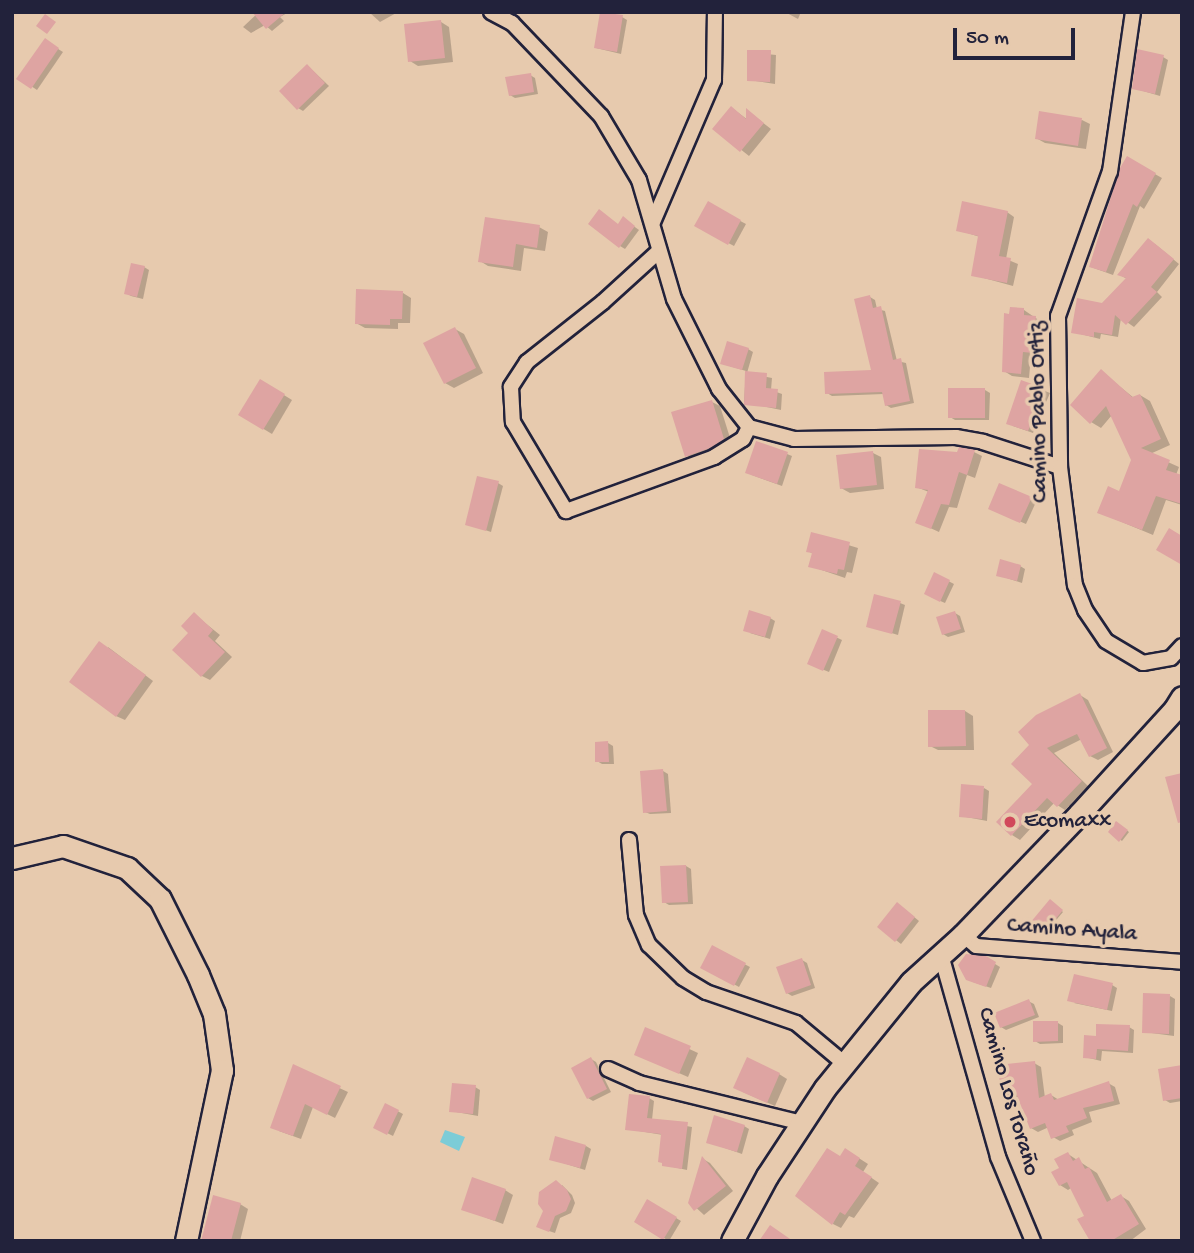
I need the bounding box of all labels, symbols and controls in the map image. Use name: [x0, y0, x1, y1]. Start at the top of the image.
scale bar: [956, 14, 1078, 58]
text: 50 m: [966, 27, 1009, 52]
street label: Camino Pablo Ortiz: [1025, 321, 1055, 503]
place label: Ecomaxx: [1024, 808, 1111, 836]
marker: Ecomaxx: [1002, 814, 1018, 830]
street label: Camino Ayala: [1006, 913, 1138, 949]
street label: Camino Los Toraño: [970, 1005, 1044, 1179]

